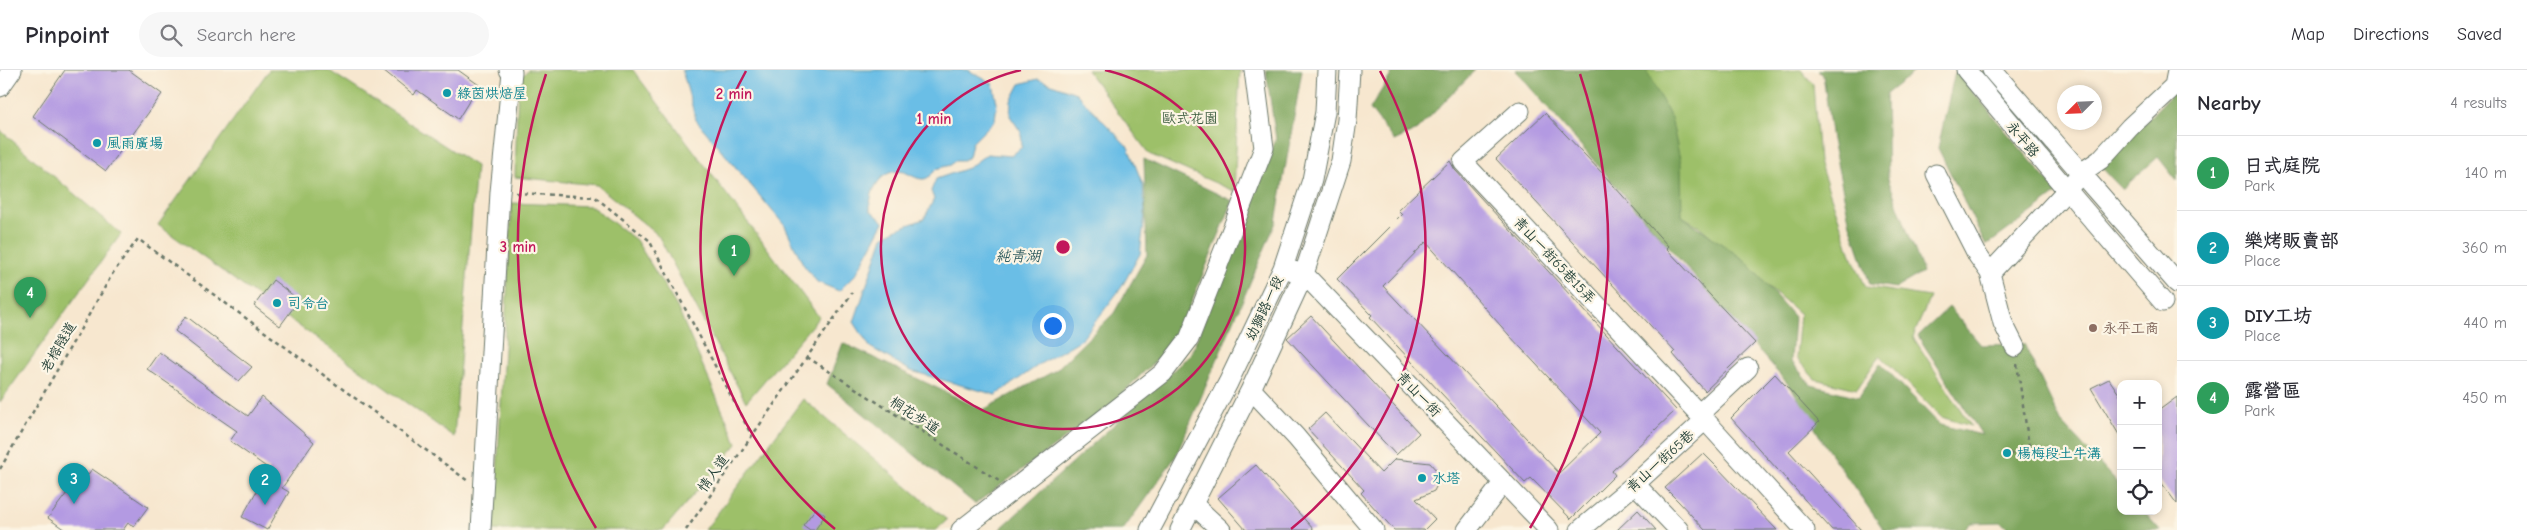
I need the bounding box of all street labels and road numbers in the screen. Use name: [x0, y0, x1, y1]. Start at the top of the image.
street label: 永平路: [2003, 118, 2043, 161]
street label: 青山一街65巷15弄: [1510, 213, 1599, 307]
street label: 幼獅路一段: [1242, 273, 1287, 344]
street label: 老榕隧道: [37, 319, 80, 376]
street label: 青山一街: [1393, 368, 1444, 420]
street label: 桐花步道: [887, 393, 943, 438]
street label: 青山一街65巷: [1623, 426, 1698, 496]
street label: 情人道: [694, 451, 732, 495]

